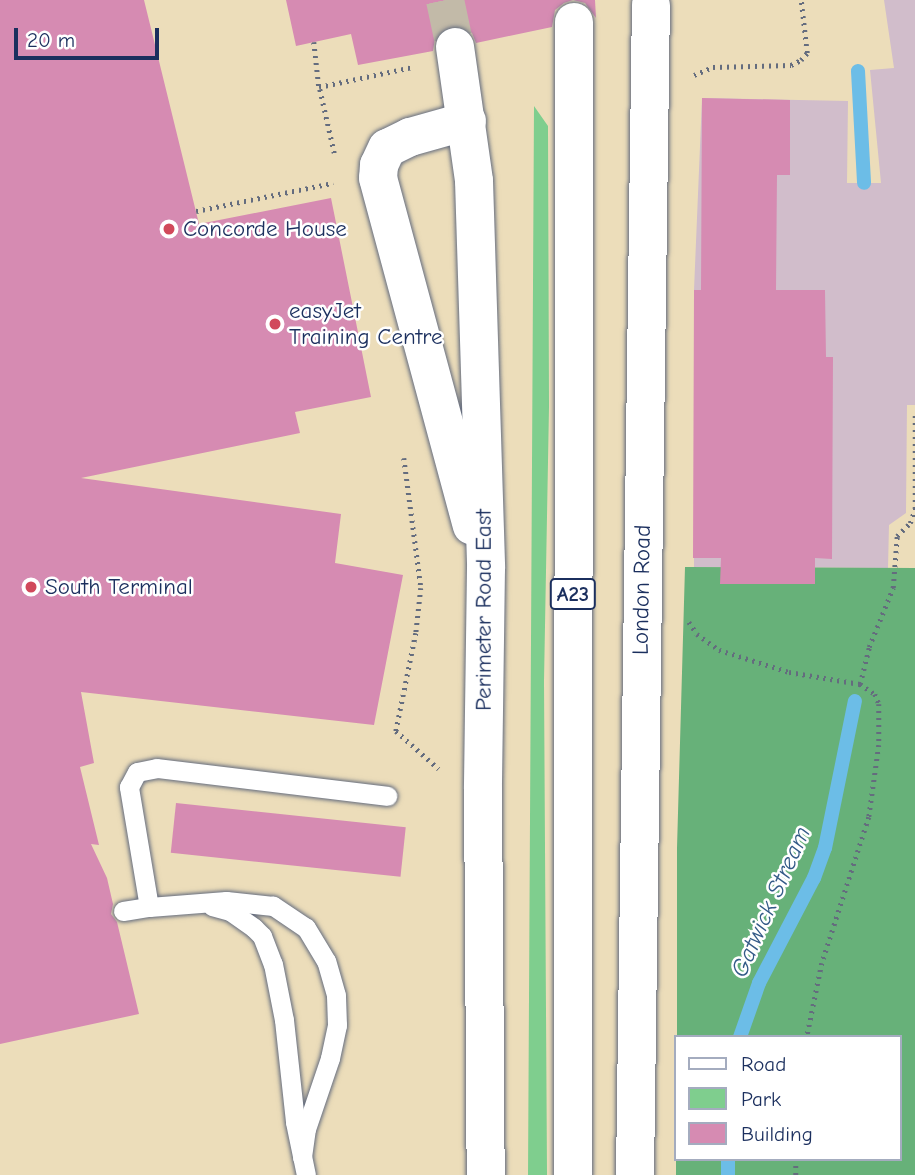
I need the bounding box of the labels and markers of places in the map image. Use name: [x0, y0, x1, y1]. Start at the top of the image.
place label: Concorde House: [183, 215, 347, 243]
marker: Concorde House: [161, 221, 177, 237]
place label: easyJet Training Centre: [289, 297, 442, 351]
marker: easyJet Training Centre: [267, 316, 283, 332]
place label: South Terminal: [45, 573, 193, 601]
marker: South Terminal: [23, 579, 39, 595]

